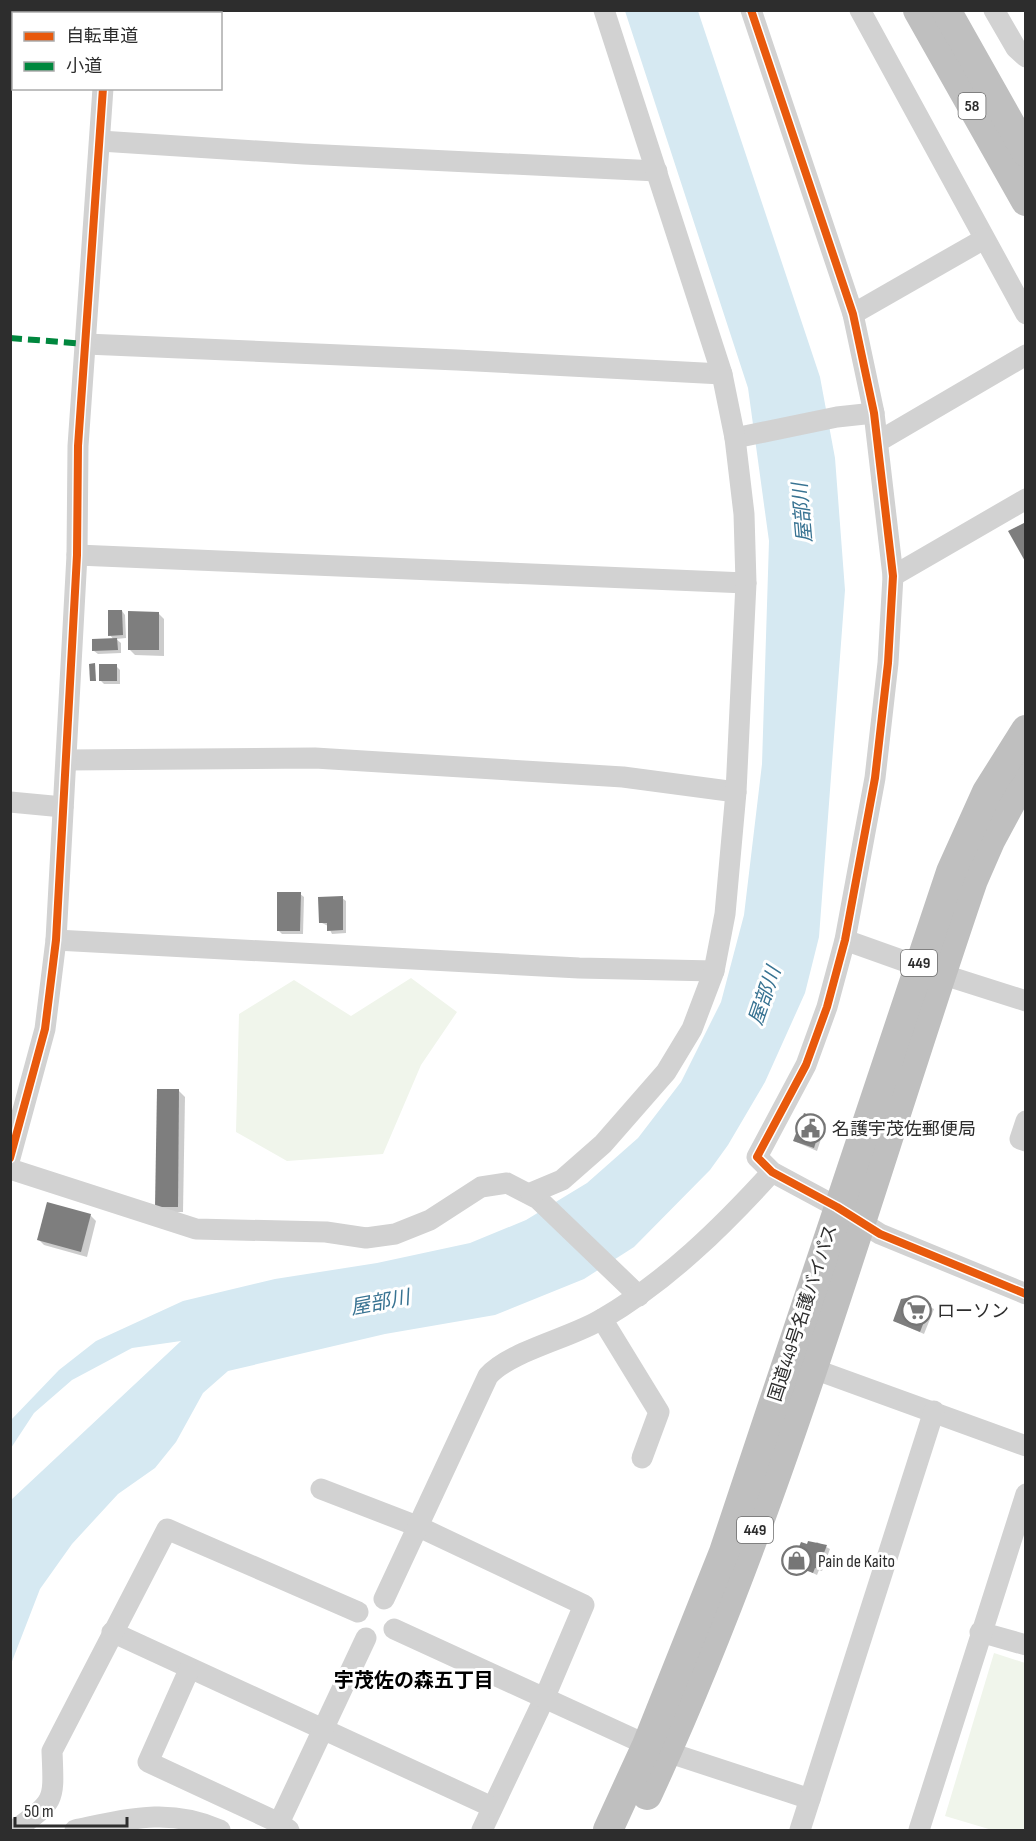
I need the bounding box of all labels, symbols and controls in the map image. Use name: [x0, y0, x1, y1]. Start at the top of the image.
legend: [12, 12, 222, 90]
text: 自転車道: [66, 26, 138, 47]
text: 小道: [66, 56, 102, 77]
road number: 58: [958, 93, 986, 119]
water label: 屋部川: [788, 480, 818, 544]
road number: 449: [901, 950, 937, 976]
water label: 屋部川: [744, 962, 787, 1028]
public building icon: 名護宇茂佐郵便局: [795, 1113, 827, 1145]
place label: 名護宇茂佐郵便局: [832, 1119, 976, 1140]
street label: 国道449号名護バイパス: [764, 1222, 842, 1404]
water label: 屋部川: [348, 1285, 414, 1321]
supermarket icon: ローソン: [900, 1295, 932, 1327]
place label: ローソン: [937, 1301, 1009, 1322]
road number: 449: [737, 1517, 773, 1543]
shop icon: Pain de Kaito: [781, 1545, 813, 1577]
place label: Pain de Kaito: [818, 1551, 895, 1572]
district label: 宇茂佐の森五丁目: [334, 1669, 494, 1693]
scale bar: [15, 1790, 128, 1828]
text: 50 m: [24, 1801, 54, 1822]

